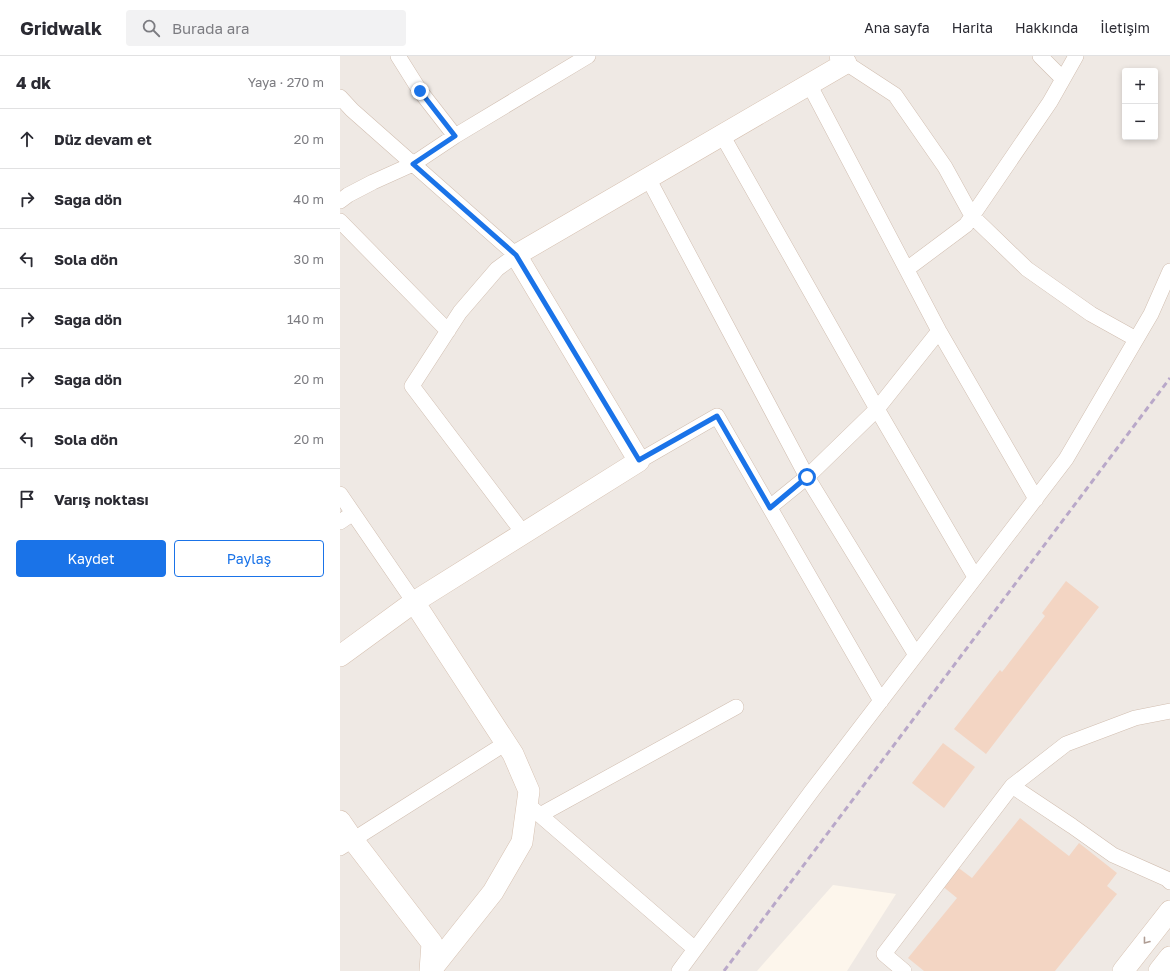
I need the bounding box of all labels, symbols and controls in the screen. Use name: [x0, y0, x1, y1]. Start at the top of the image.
search box: [126, 10, 406, 46]
text: Gridwalk: [20, 16, 102, 39]
icon: search: [140, 17, 162, 39]
text: Burada ara: [172, 19, 249, 37]
text: Ana sayfa: [864, 19, 930, 36]
text: Harita: [952, 19, 993, 36]
text: Hakkında: [1015, 19, 1078, 36]
text: İletişim: [1100, 19, 1150, 36]
map controls: [1122, 68, 1158, 140]
button: +: [1122, 68, 1158, 104]
text: 4 dk: [16, 72, 51, 93]
text: Yaya · 270 m: [248, 74, 324, 90]
route end: [411, 82, 429, 100]
button: −: [1122, 104, 1158, 140]
icon: ahead: [16, 128, 38, 150]
text: Düz devam et: [54, 130, 152, 148]
text: 20 m: [294, 131, 324, 147]
icon: right: [16, 188, 38, 210]
text: Sağa dön: [54, 190, 122, 208]
text: 40 m: [293, 191, 324, 207]
icon: left: [16, 248, 38, 270]
text: Sola dön: [54, 250, 118, 268]
text: 30 m: [294, 251, 324, 267]
icon: right: [16, 308, 38, 330]
text: Sağa dön: [54, 310, 122, 328]
text: 140 m: [287, 311, 324, 327]
icon: right: [16, 368, 38, 390]
text: Sağa dön: [54, 370, 122, 388]
text: 20 m: [294, 371, 324, 387]
icon: left: [16, 428, 38, 450]
text: Sola dön: [54, 430, 118, 448]
text: 20 m: [294, 431, 324, 447]
route start: [798, 468, 816, 486]
icon: arrive: [16, 488, 38, 510]
text: Varış noktası: [54, 490, 149, 508]
button: Kaydet: [16, 540, 166, 577]
button: Paylaş: [174, 540, 324, 577]
one-way arrow: [1144, 936, 1151, 943]

